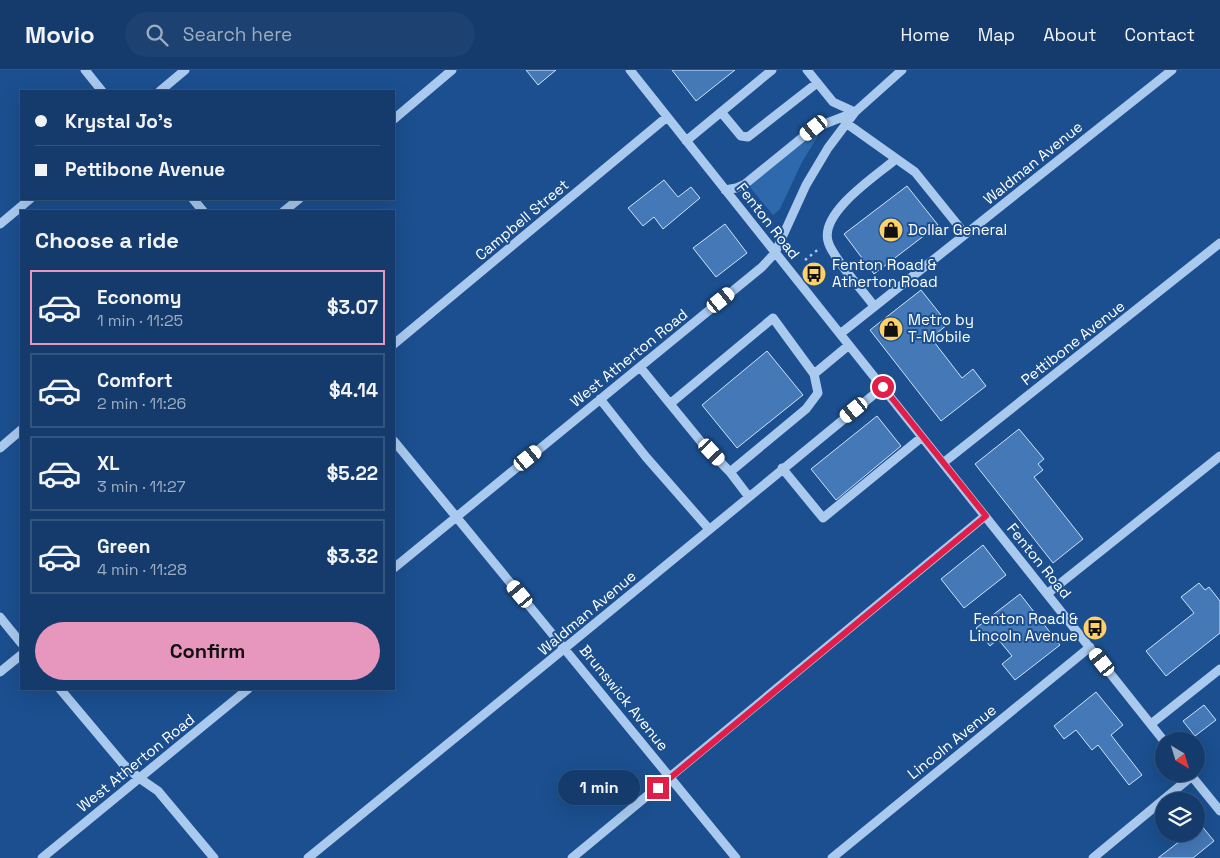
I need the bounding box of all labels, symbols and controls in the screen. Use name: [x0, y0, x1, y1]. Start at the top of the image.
search box: [125, 12, 475, 57]
text: Movio: [25, 19, 95, 50]
icon: search: [143, 21, 171, 49]
text: Search here: [183, 22, 292, 47]
text: Home: [901, 23, 950, 46]
text: Map: [978, 23, 1015, 46]
text: About: [1043, 23, 1097, 46]
text: Contact: [1125, 23, 1195, 46]
text: Krystal Jo's: [65, 109, 173, 134]
car: [797, 113, 830, 143]
street label: Waldman Avenue: [979, 117, 1086, 208]
text: Pettibone Avenue: [65, 157, 225, 182]
street label: Campbell Street: [471, 175, 572, 264]
street label: Fenton Road: [733, 179, 804, 263]
shop icon: Dollar General: [878, 217, 904, 243]
place label: Dollar General: [908, 220, 1007, 239]
text: Choose a ride: [35, 226, 179, 254]
place label: Fenton Road & Atherton Road: [832, 255, 938, 291]
bus stop icon: Fenton Road & Atherton Road: [801, 261, 827, 287]
icon: car: [37, 285, 82, 330]
text: Economy: [97, 285, 181, 310]
car: [704, 285, 737, 315]
text: $3.07: [327, 295, 378, 320]
street label: Pettibone Avenue: [1017, 296, 1129, 389]
street label: West Atherton Road: [566, 304, 691, 411]
text: 1 min · 11:25: [97, 310, 183, 331]
place label: Metro by T-Mobile: [908, 310, 974, 346]
shop icon: Metro by T-Mobile: [878, 316, 904, 342]
icon: car: [37, 368, 82, 413]
text: Comfort: [97, 368, 173, 393]
route start: [872, 376, 894, 398]
text: $4.14: [329, 378, 378, 403]
text: 2 min · 11:26: [97, 393, 186, 414]
car: [837, 395, 870, 425]
car: [696, 436, 727, 468]
car: [511, 443, 544, 473]
icon: car: [37, 451, 82, 496]
text: XL: [97, 451, 120, 476]
text: $5.22: [327, 461, 378, 486]
text: 3 min · 11:27: [97, 476, 185, 497]
street label: Fenton Road: [1003, 519, 1076, 602]
icon: car: [37, 534, 82, 579]
text: Green: [97, 534, 150, 559]
text: $3.32: [326, 544, 378, 569]
text: 4 min · 11:28: [97, 559, 187, 580]
street label: Waldman Avenue: [534, 566, 640, 659]
car: [504, 578, 535, 610]
place label: Fenton Road & Lincoln Avenue: [969, 609, 1078, 645]
bus stop icon: Fenton Road & Lincoln Avenue: [1082, 615, 1108, 641]
button: Confirm: [35, 622, 380, 680]
street label: Brunswick Avenue: [576, 641, 673, 755]
car: [1086, 646, 1117, 678]
street label: Lincoln Avenue: [903, 700, 1000, 783]
street label: West Atherton Road: [73, 709, 198, 816]
north arrow: [1155, 732, 1205, 782]
map controls: [1155, 732, 1205, 842]
callout: 1 min: [558, 770, 640, 806]
text: 1 min: [579, 777, 619, 798]
route end: [647, 777, 669, 799]
button: layers: [1155, 792, 1205, 842]

